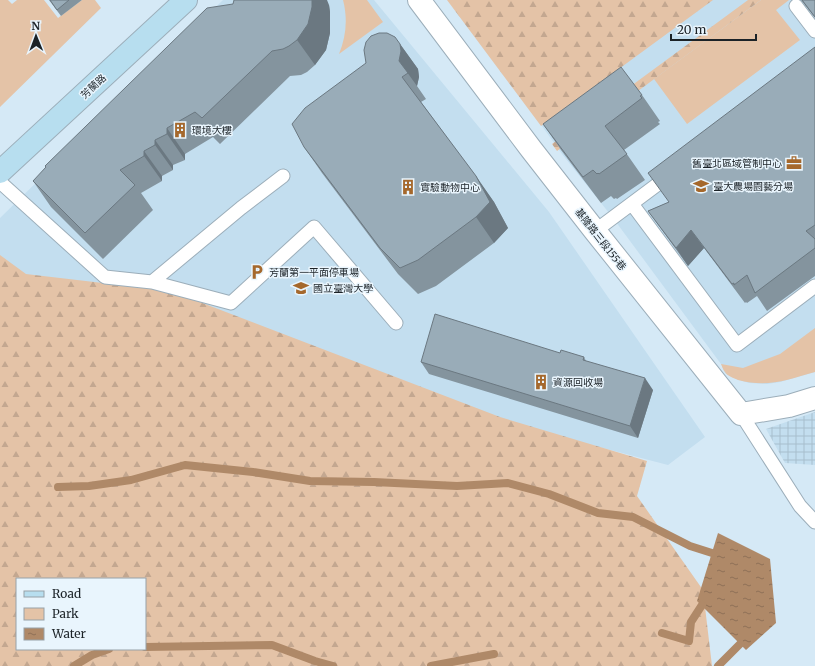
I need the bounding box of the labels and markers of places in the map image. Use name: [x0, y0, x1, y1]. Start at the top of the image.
building icon: 環境大樓: [171, 121, 189, 139]
place label: 環境大樓: [192, 124, 232, 137]
office icon: 舊臺北區域管制中心: [785, 154, 803, 172]
place label: 舊臺北區域管制中心: [692, 157, 782, 170]
school or university icon: 臺大農場園藝分場: [692, 177, 710, 195]
building icon: 實驗動物中心: [399, 178, 417, 196]
place label: 臺大農場園藝分場: [713, 180, 793, 193]
place label: 實驗動物中心: [420, 181, 480, 194]
parking icon: 芳蘭第一平面停車場: [248, 263, 266, 281]
place label: 芳蘭第一平面停車場: [269, 266, 359, 279]
school or university icon: 國立臺灣大學: [292, 279, 310, 297]
place label: 國立臺灣大學: [313, 282, 373, 295]
building icon: 資源回收場: [532, 373, 550, 391]
place label: 資源回收場: [553, 376, 603, 389]

